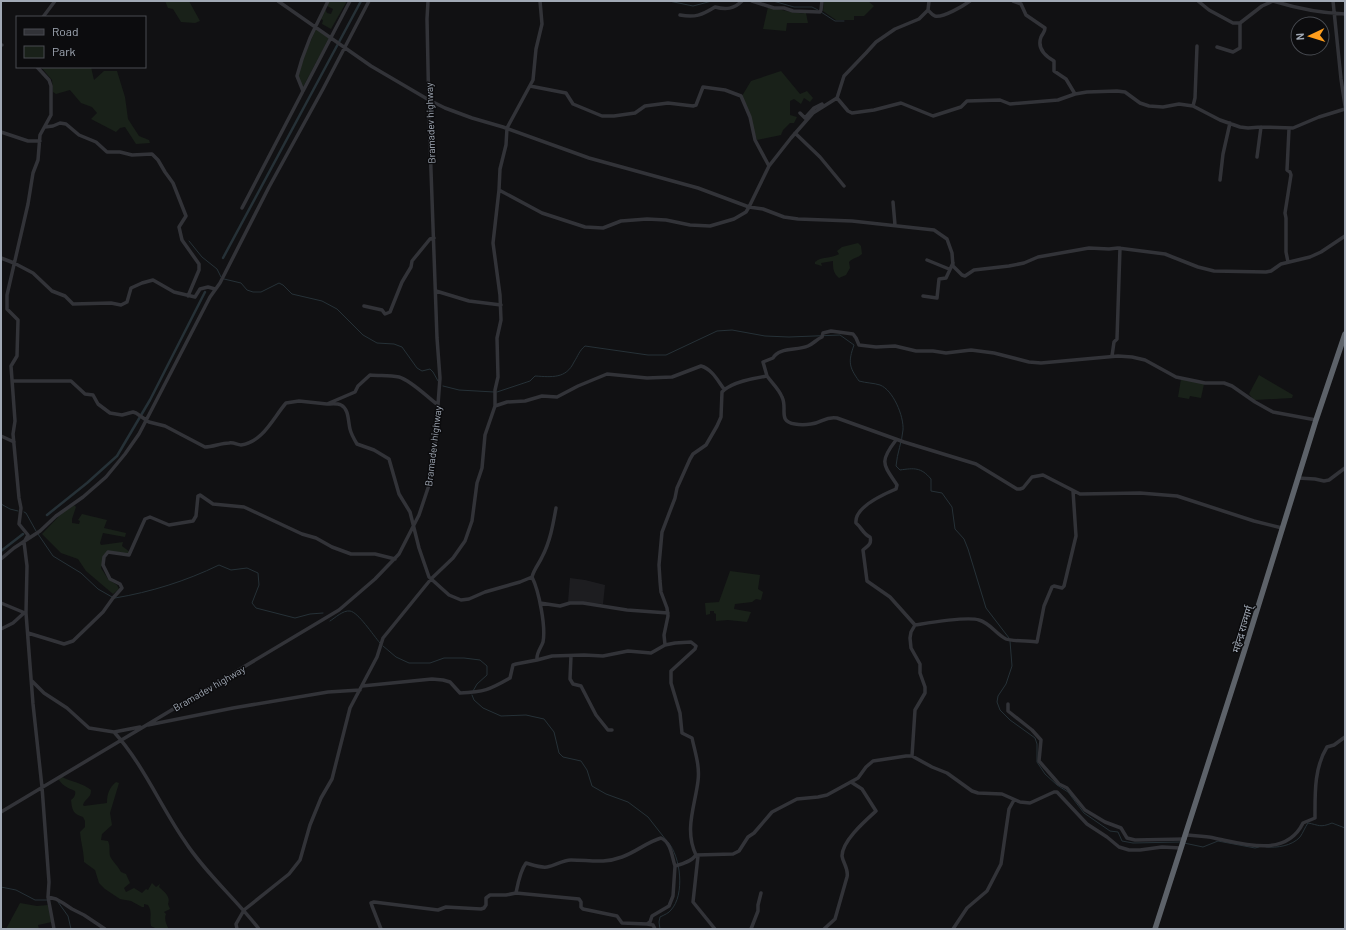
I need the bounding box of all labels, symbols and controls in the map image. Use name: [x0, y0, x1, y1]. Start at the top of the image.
legend: [16, 16, 146, 68]
north arrow: [1290, 16, 1330, 56]
text: Road: [52, 24, 79, 38]
text: N: [1293, 33, 1306, 41]
text: Park: [52, 44, 76, 58]
street label: Bramadev highway: [423, 82, 437, 164]
street label: Bramadev highway: [422, 405, 444, 487]
street label: महेन्द्र राज्मार्ग्: [1229, 602, 1256, 654]
street label: Bramadev highway: [171, 662, 247, 713]

